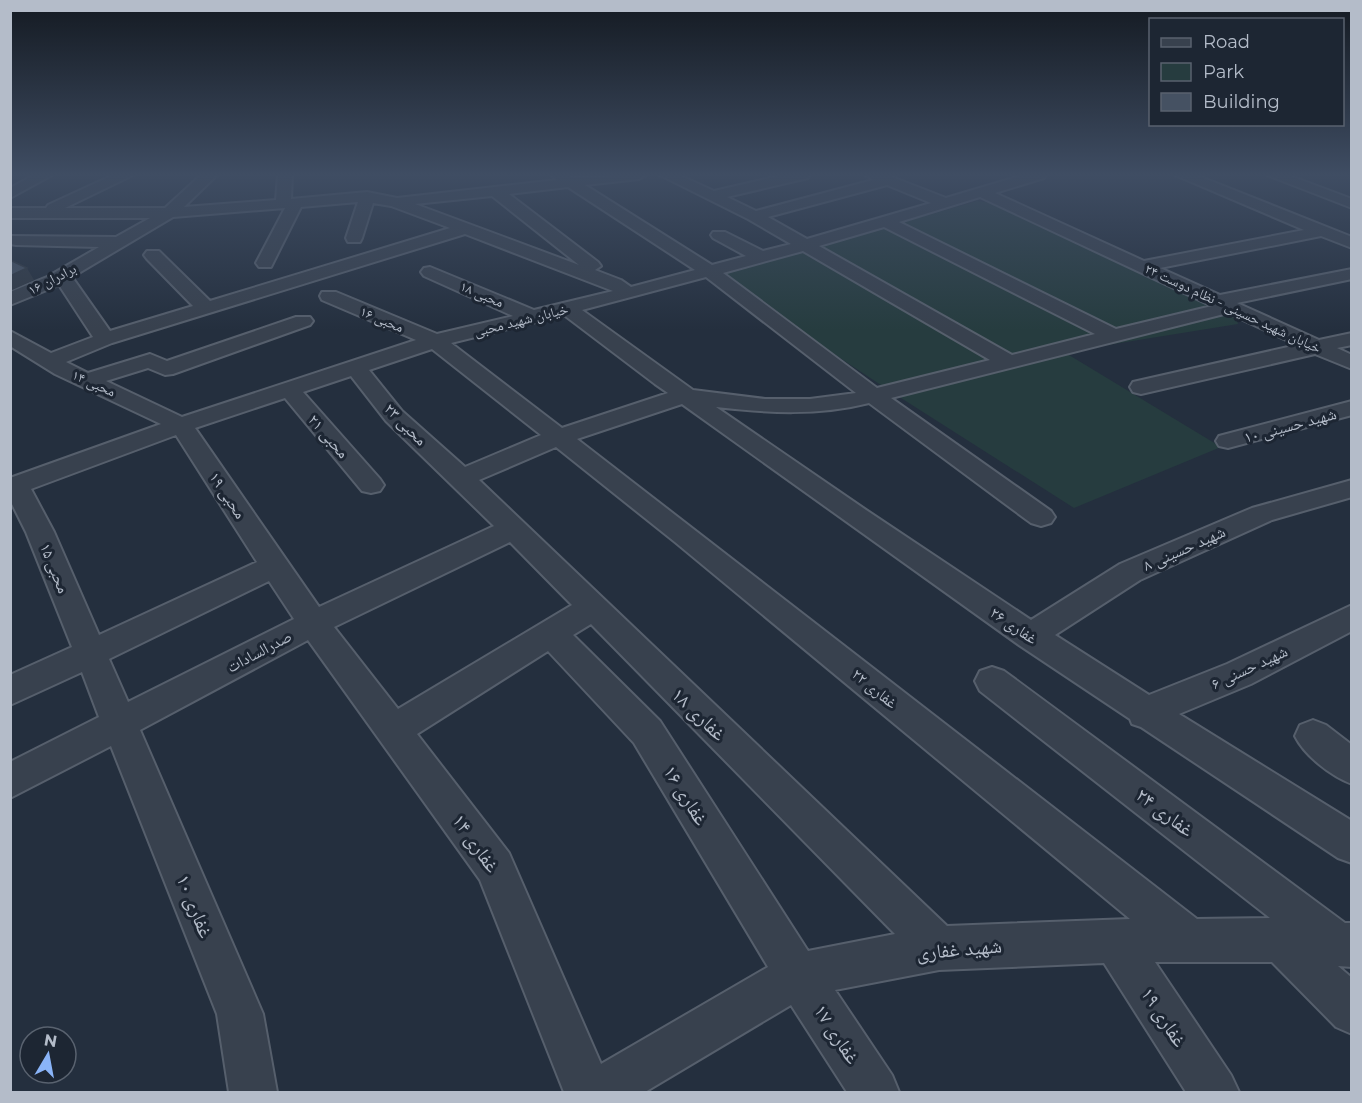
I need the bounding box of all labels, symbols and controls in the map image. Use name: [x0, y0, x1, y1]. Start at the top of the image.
legend: [1149, 18, 1344, 126]
text: Road: [1203, 31, 1250, 53]
text: Park: [1203, 61, 1244, 83]
text: Building: [1203, 91, 1280, 113]
street label: برادران ۱۶: [25, 259, 79, 299]
street label: خیابان شهید حسینی - نظام دوست ۲۴: [1142, 259, 1324, 358]
street label: محبی ۱۸: [457, 277, 507, 311]
street label: خیابان شهید محبی: [472, 300, 570, 340]
street label: محبی ۱۶: [357, 302, 407, 336]
street label: محبی ۱۴: [69, 365, 119, 401]
street label: محبی ۲۳: [380, 399, 431, 450]
street label: شهید حسینی ۱۰: [1242, 404, 1339, 448]
street label: محبی ۲۱: [304, 410, 353, 463]
street label: محبی ۱۹: [204, 468, 250, 523]
street label: شهید حسینی ۸: [1140, 522, 1229, 576]
street label: محبی ۱۵: [35, 540, 73, 596]
street label: غفاری ۲۶: [986, 603, 1041, 649]
street label: صدرالسادات: [223, 626, 295, 676]
street label: شهید حسنی ۶: [1208, 642, 1291, 694]
street label: غفاری ۲۲: [848, 664, 901, 713]
street label: غفاری ۱۸: [667, 682, 731, 746]
street label: غفاری ۱۶: [658, 761, 714, 829]
street label: غفاری ۲۴: [1131, 782, 1199, 842]
street label: غفاری ۱۴: [447, 809, 505, 877]
street label: غفاری ۱۰: [171, 871, 219, 941]
street label: شهید غفاری: [915, 933, 1003, 965]
street label: غفاری ۱۹: [1136, 983, 1192, 1051]
street label: غفاری ۱۷: [809, 1000, 865, 1068]
north arrow: [18, 1025, 78, 1085]
text: N: [42, 1030, 59, 1051]

